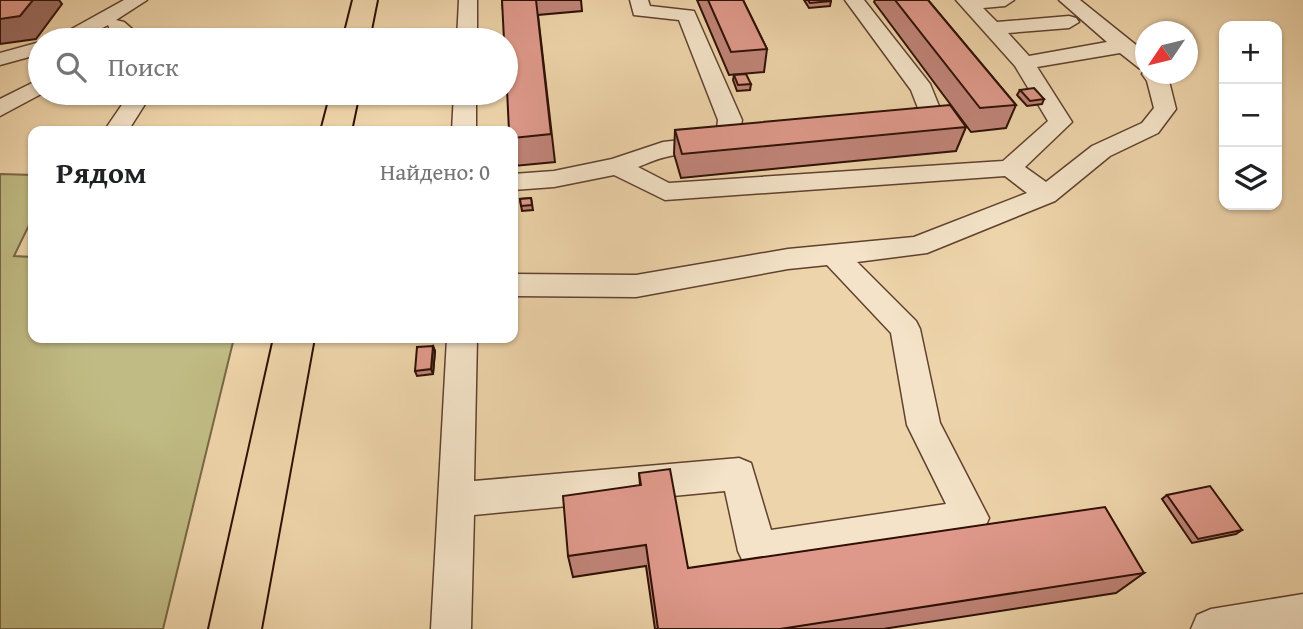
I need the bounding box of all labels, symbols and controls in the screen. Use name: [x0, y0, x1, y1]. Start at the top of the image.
north arrow: [1135, 21, 1198, 84]
map controls: [1219, 21, 1282, 210]
button: +: [1219, 21, 1282, 84]
search box: [28, 28, 518, 105]
text: Поиск: [108, 47, 179, 86]
icon: search: [52, 48, 90, 86]
button: −: [1219, 84, 1282, 147]
button: layers: [1219, 147, 1282, 210]
text: Рядом: [56, 150, 147, 194]
text: Найдено: 0: [380, 155, 490, 188]

